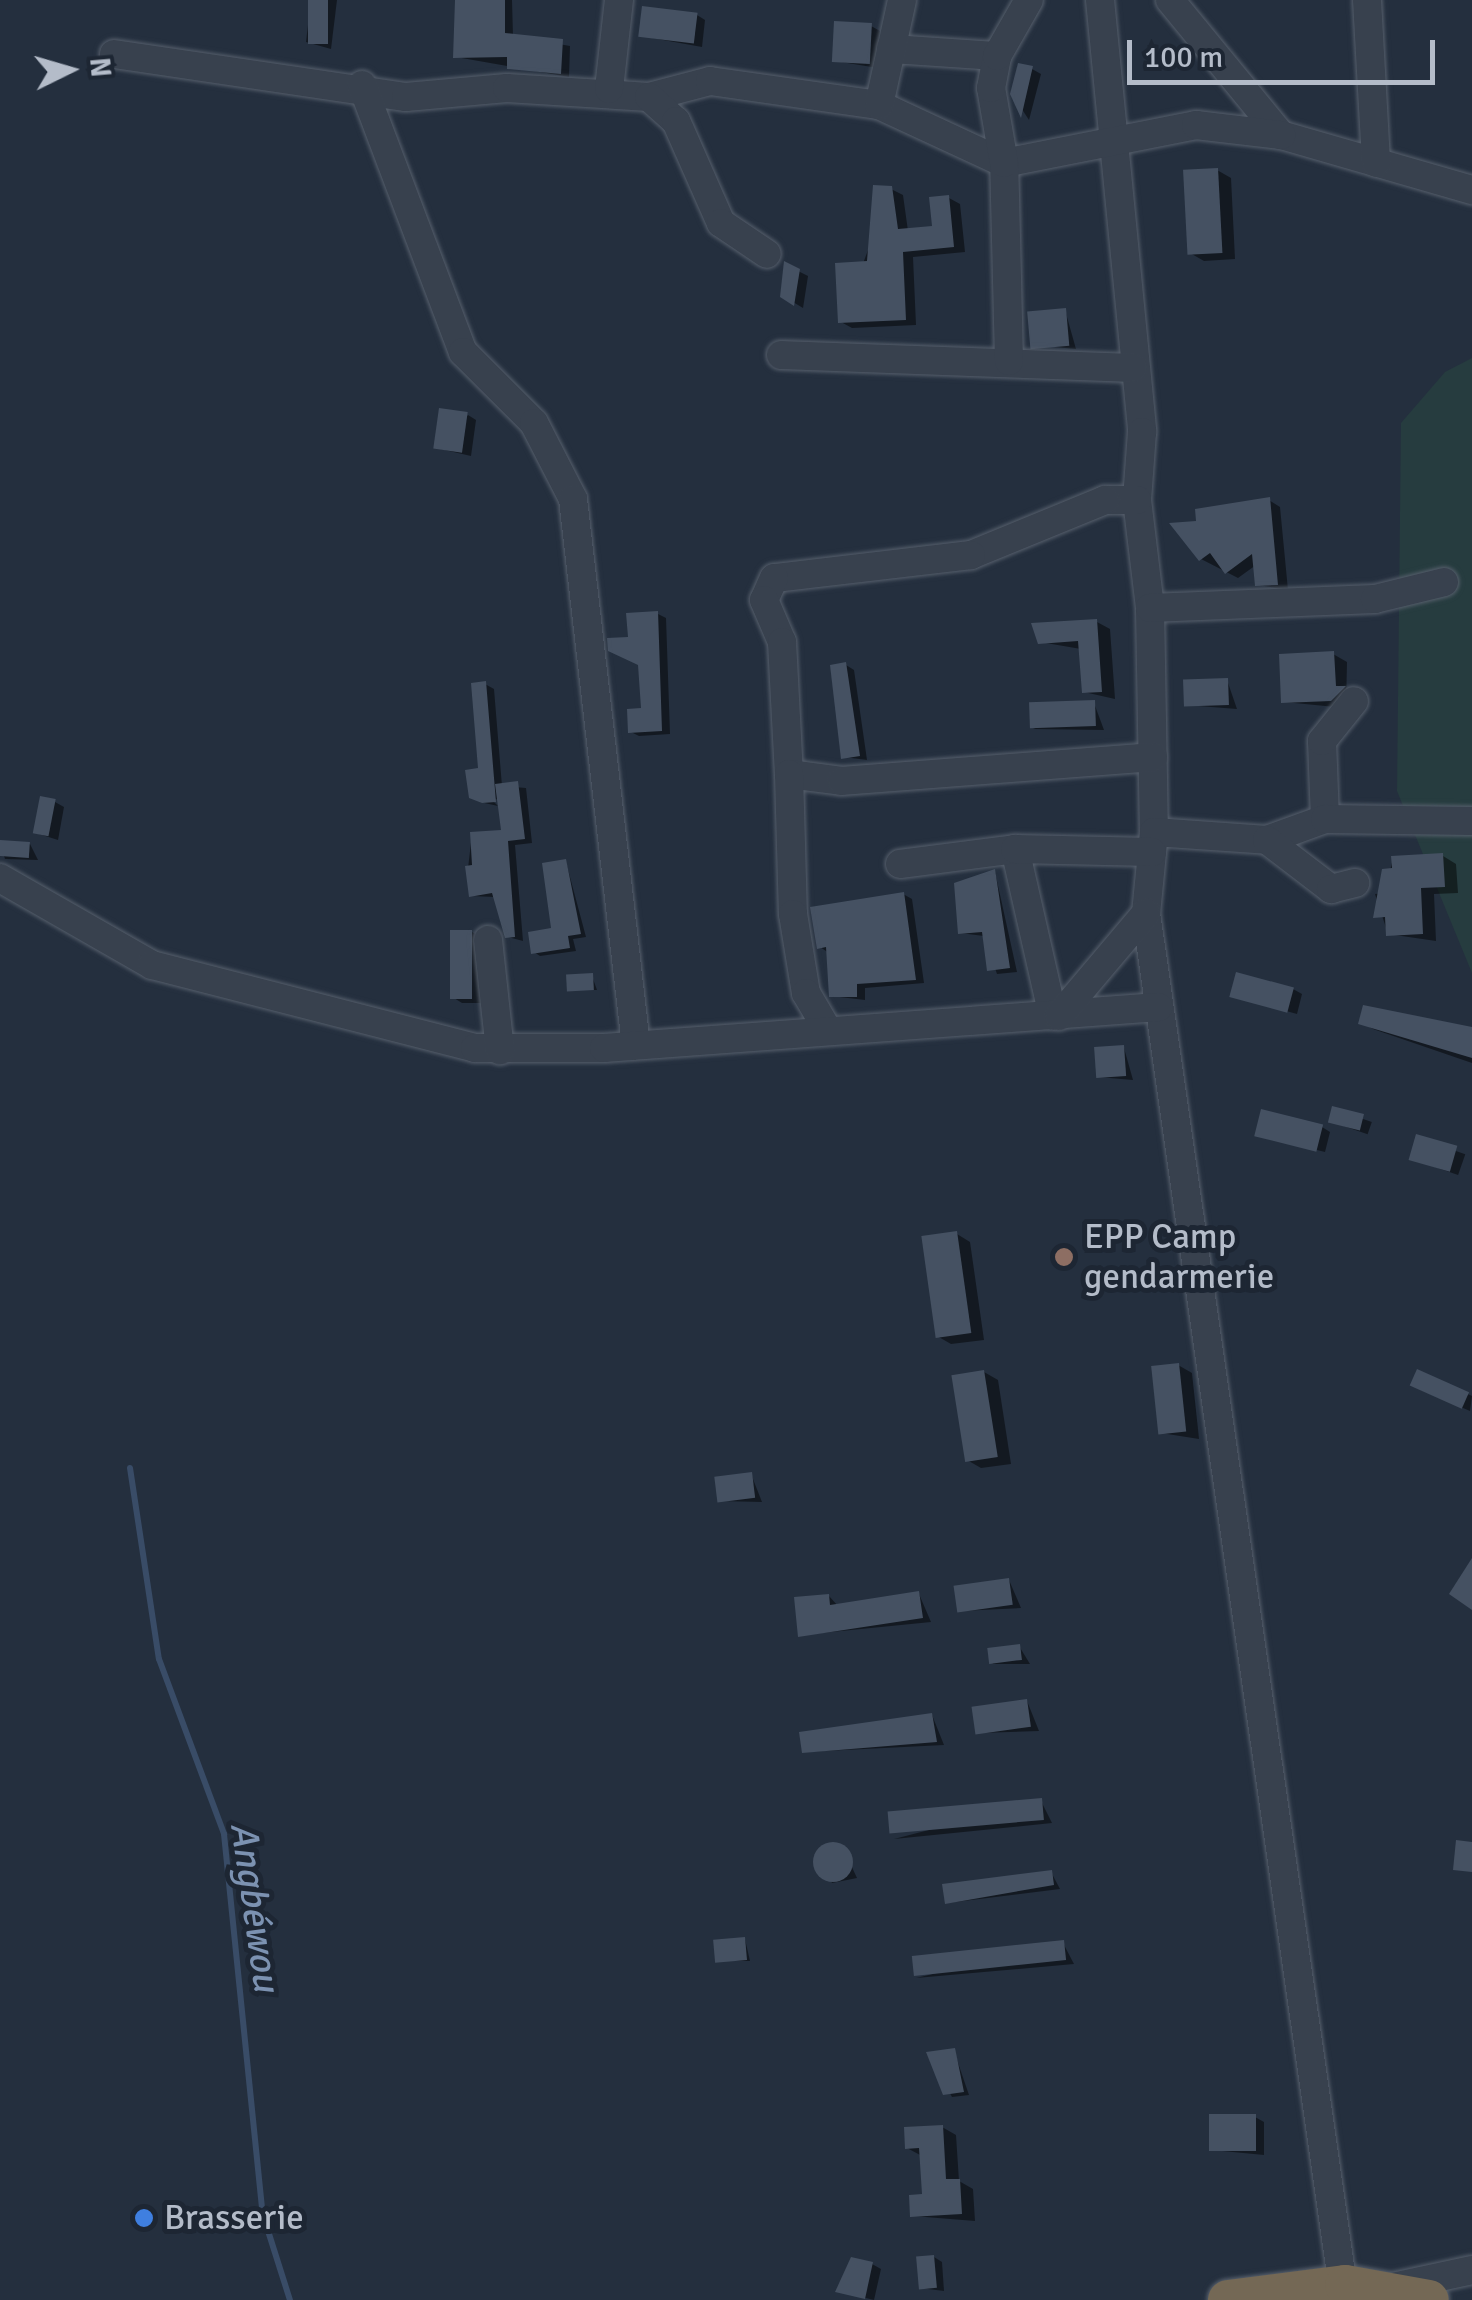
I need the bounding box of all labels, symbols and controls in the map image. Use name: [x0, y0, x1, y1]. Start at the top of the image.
north arrow: [20, 20, 120, 120]
scale bar: [1132, 20, 1440, 82]
text: 100 m: [1144, 39, 1223, 76]
text: N: [82, 56, 118, 79]
place label: EPP Camp gendarmerie: [1084, 1216, 1274, 1298]
marker: EPP Camp gendarmerie: [1053, 1246, 1075, 1268]
water label: Angbéwou: [221, 1820, 289, 1994]
place label: Brasserie: [164, 2197, 304, 2239]
marker: Brasserie: [133, 2207, 155, 2229]

